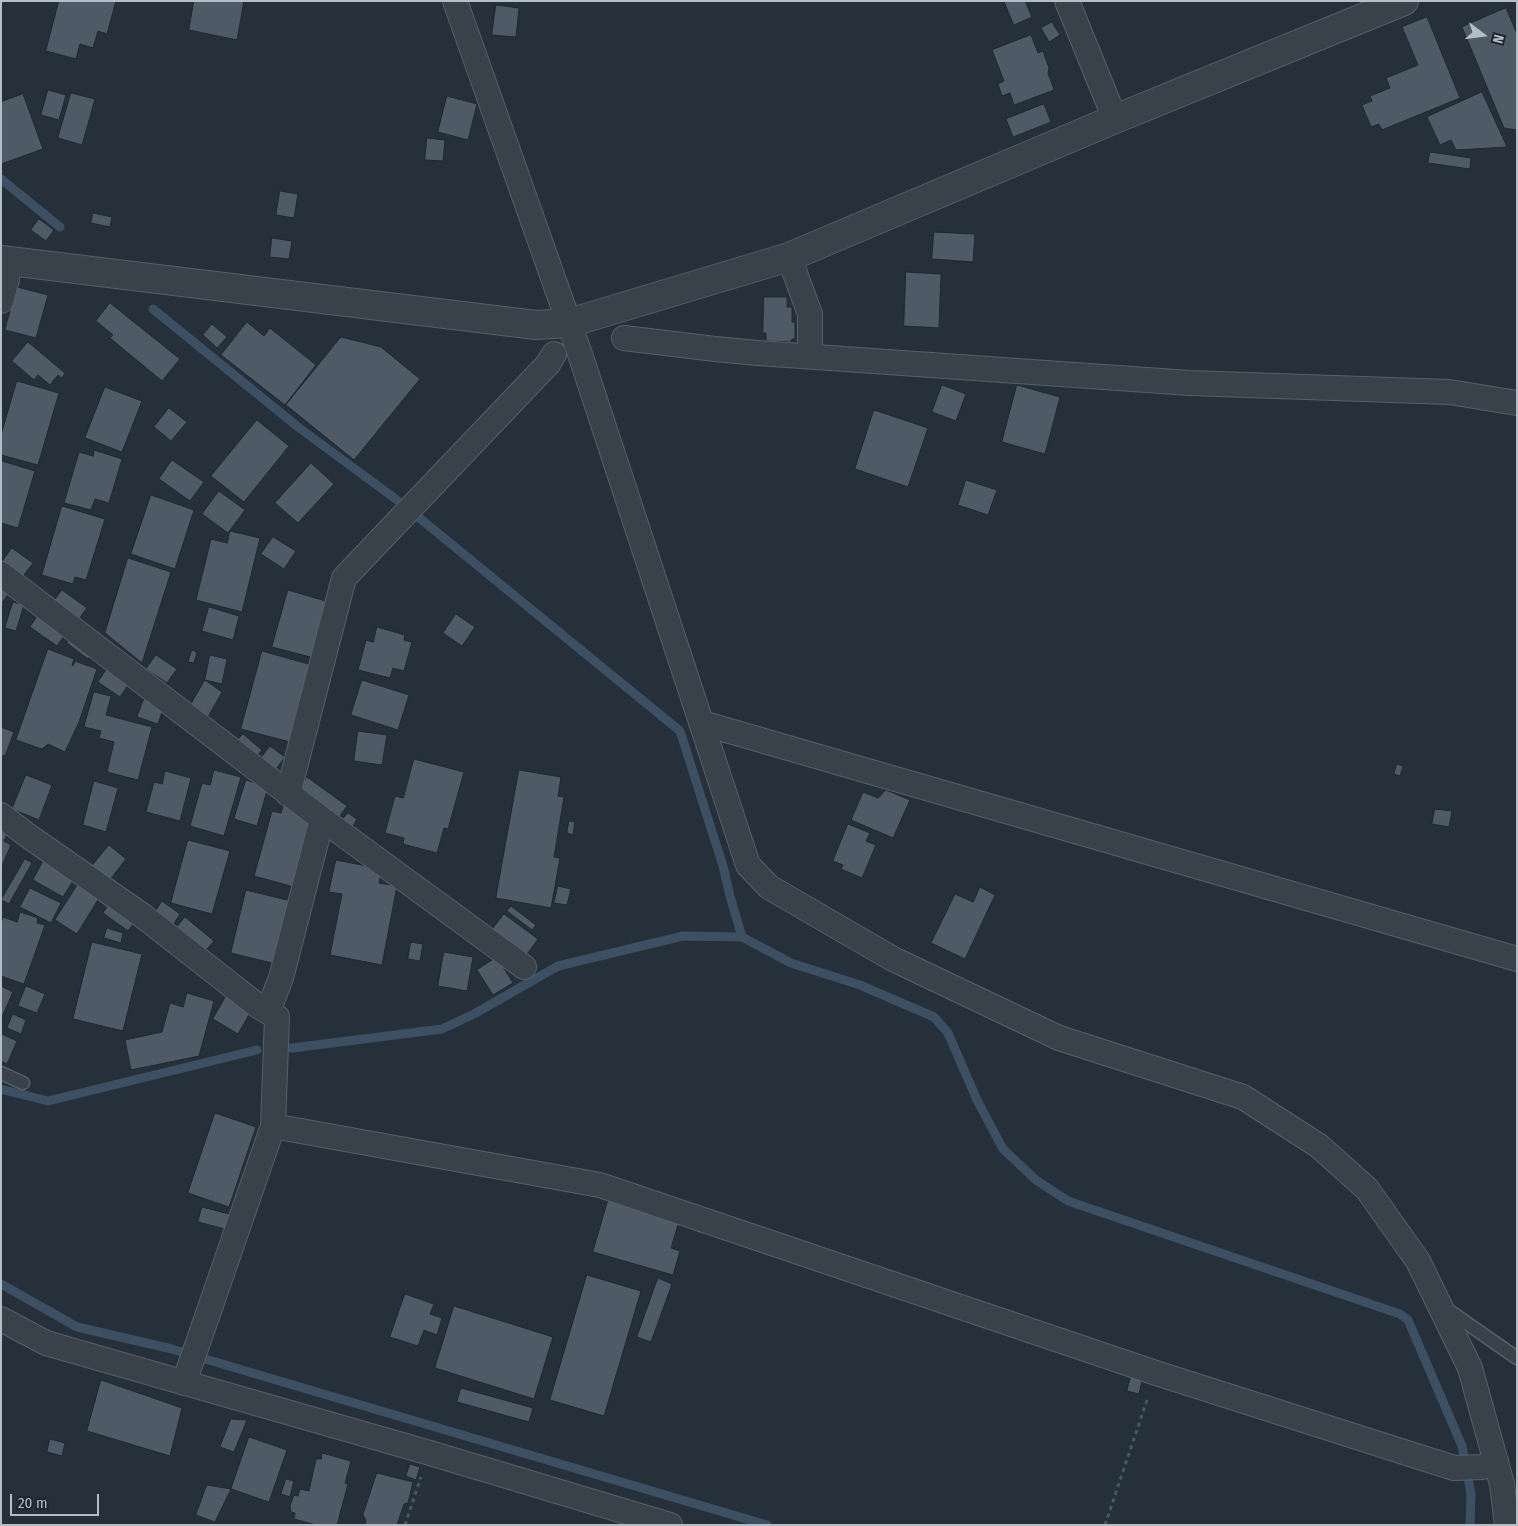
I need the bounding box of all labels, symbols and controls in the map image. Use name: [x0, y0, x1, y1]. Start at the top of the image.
north arrow: [1458, 10, 1508, 60]
text: N: [1489, 33, 1507, 45]
scale bar: [12, 1484, 101, 1516]
text: 20 m: [18, 1494, 48, 1512]

